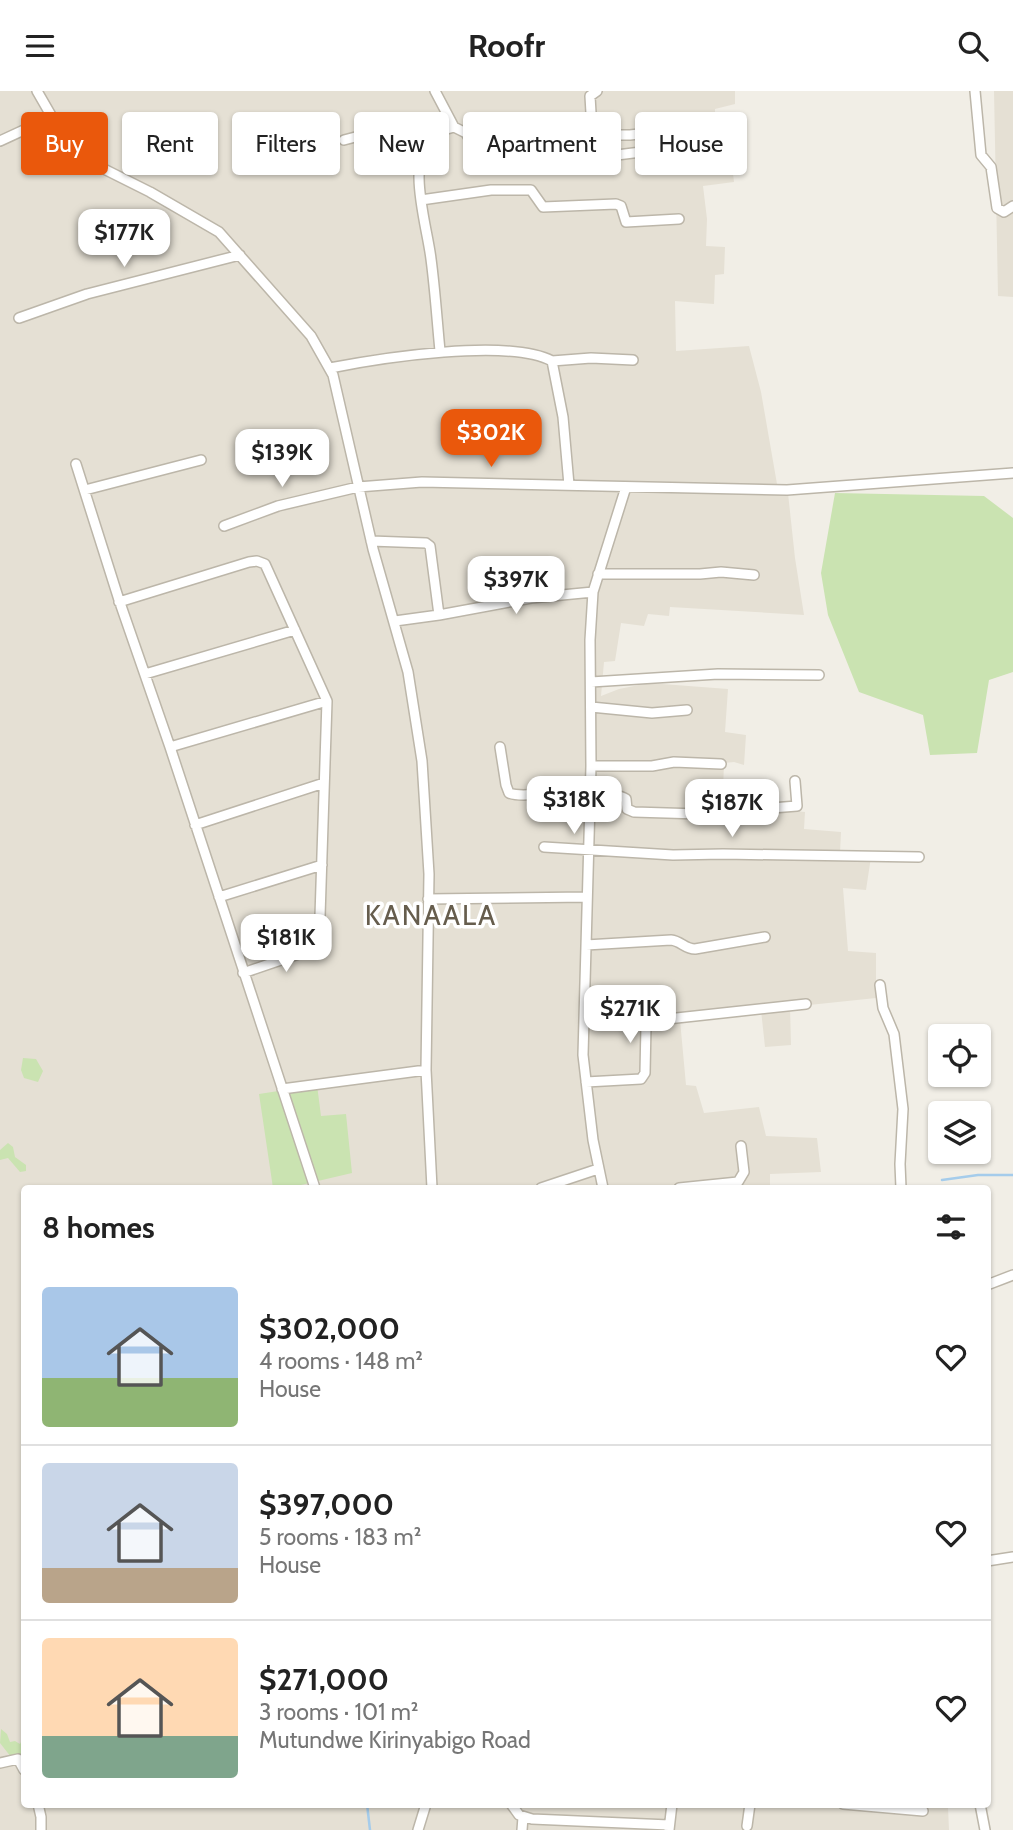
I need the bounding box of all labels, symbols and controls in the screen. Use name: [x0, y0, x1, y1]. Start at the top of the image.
text: Roofr: [468, 26, 545, 65]
icon: menu: [21, 27, 59, 65]
icon: search: [954, 27, 992, 65]
chip: Buy: [21, 112, 108, 175]
chip: Rent: [122, 112, 218, 175]
chip: Filters: [232, 112, 340, 175]
chip: New: [354, 112, 449, 175]
chip: Apartment: [463, 112, 621, 175]
chip: House: [635, 112, 747, 175]
pin: $177K: [75, 209, 173, 269]
text: $177K: [94, 218, 154, 246]
pin: $302K: [442, 409, 540, 469]
text: $302K: [457, 418, 525, 446]
pin: $139K: [233, 429, 331, 489]
text: $139K: [251, 438, 313, 466]
pin: $397K: [467, 557, 565, 616]
text: $397K: [484, 565, 548, 593]
pin: $318K: [525, 777, 623, 836]
pin: $187K: [683, 779, 781, 839]
text: $318K: [543, 785, 605, 813]
text: $187K: [701, 788, 763, 816]
district label: KANAALA: [365, 898, 497, 932]
pin: $181K: [237, 915, 335, 974]
text: $181K: [257, 923, 315, 951]
pin: $271K: [581, 985, 679, 1045]
text: $271K: [600, 994, 660, 1022]
map controls: [928, 1024, 991, 1164]
button: locate: [928, 1024, 991, 1087]
button: layers: [928, 1101, 991, 1164]
icon: filters: [932, 1208, 970, 1246]
text: 8 homes: [42, 1209, 155, 1246]
text: $302,000: [259, 1310, 400, 1347]
icon: home: [98, 1315, 182, 1399]
icon: heart: [932, 1338, 970, 1376]
text: 4 rooms · 148 m²: [259, 1347, 423, 1375]
text: House: [259, 1375, 321, 1403]
text: $397,000: [259, 1486, 394, 1523]
icon: home: [98, 1491, 182, 1575]
icon: heart: [932, 1514, 970, 1552]
text: 5 rooms · 183 m²: [259, 1523, 421, 1551]
text: House: [259, 1551, 321, 1579]
text: $271,000: [259, 1661, 389, 1698]
icon: home: [98, 1666, 182, 1750]
icon: heart: [932, 1689, 970, 1727]
text: 3 rooms · 101 m²: [259, 1698, 418, 1726]
text: Mutundwe Kirinyabigo Road: [259, 1726, 531, 1754]

